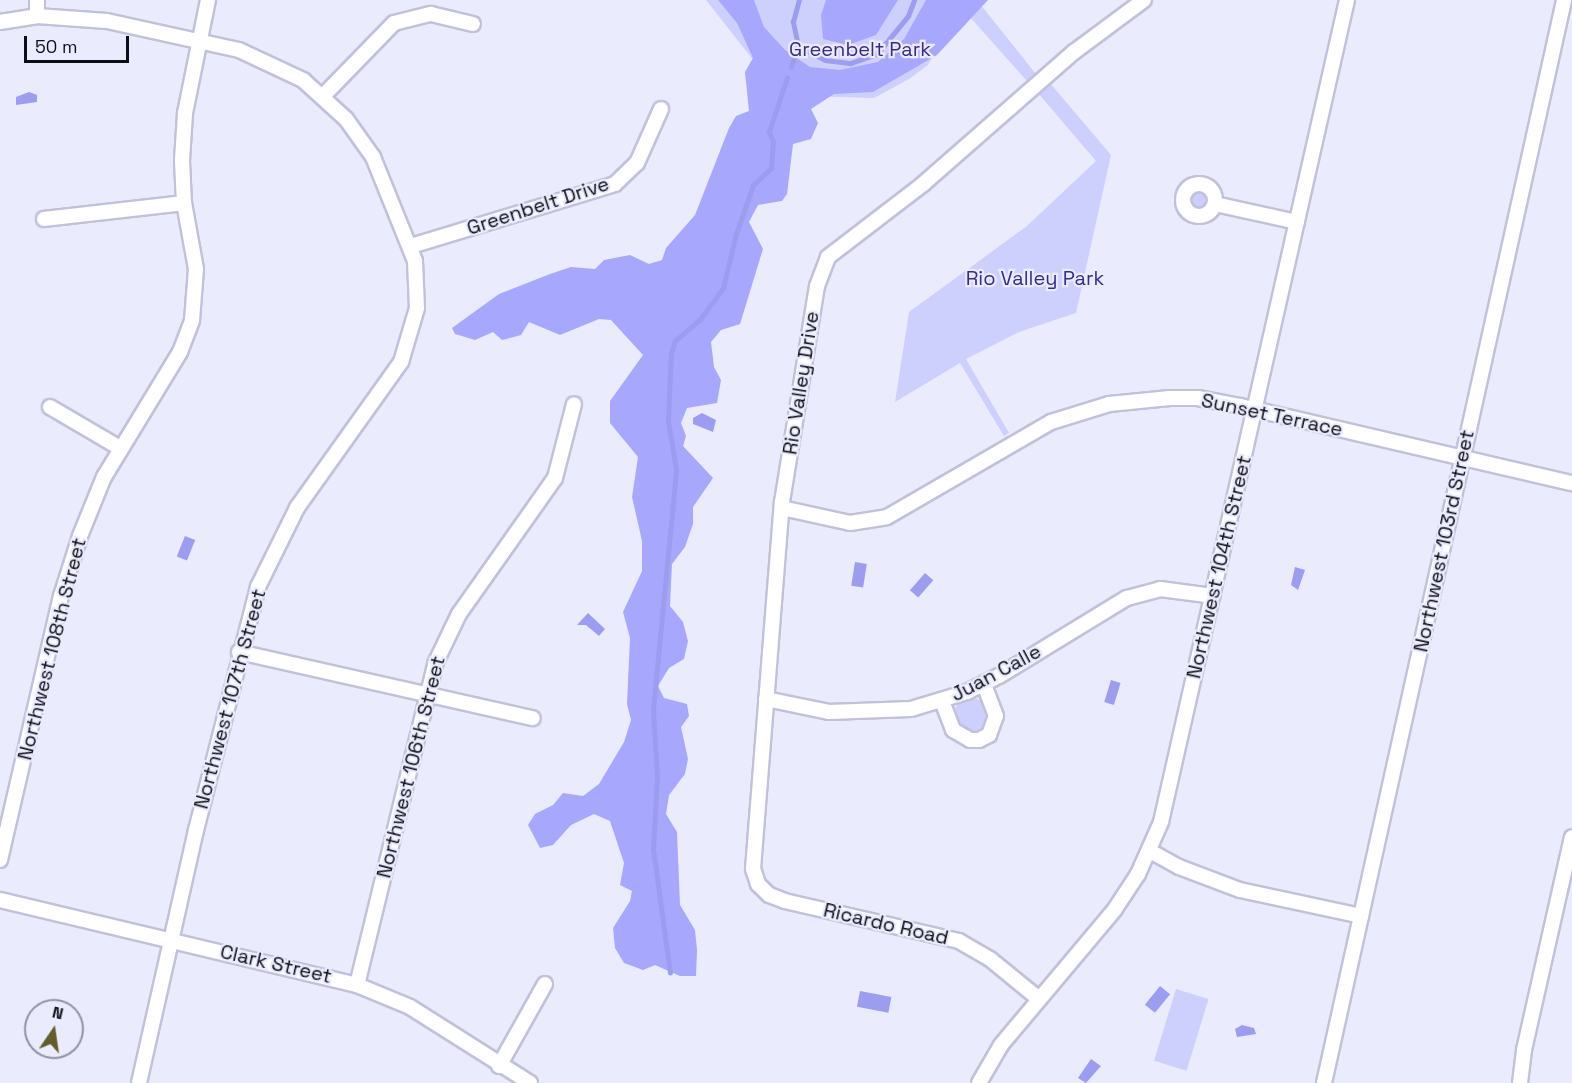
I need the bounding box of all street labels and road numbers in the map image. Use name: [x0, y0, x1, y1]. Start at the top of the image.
street label: Greenbelt Drive: [464, 172, 612, 240]
street label: Rio Valley Drive: [778, 309, 824, 457]
street label: Sunset Terrace: [1199, 388, 1345, 442]
street label: Northwest 103rd Street: [1409, 428, 1479, 654]
street label: Northwest 104th Street: [1182, 453, 1256, 681]
street label: Northwest 108th Street: [13, 535, 91, 763]
street label: Northwest 107th Street: [189, 586, 271, 812]
street label: Juan Calle: [947, 639, 1045, 707]
street label: Northwest 106th Street: [372, 653, 450, 881]
street label: Ricardo Road: [821, 898, 951, 950]
street label: Clark Street: [218, 940, 334, 988]

